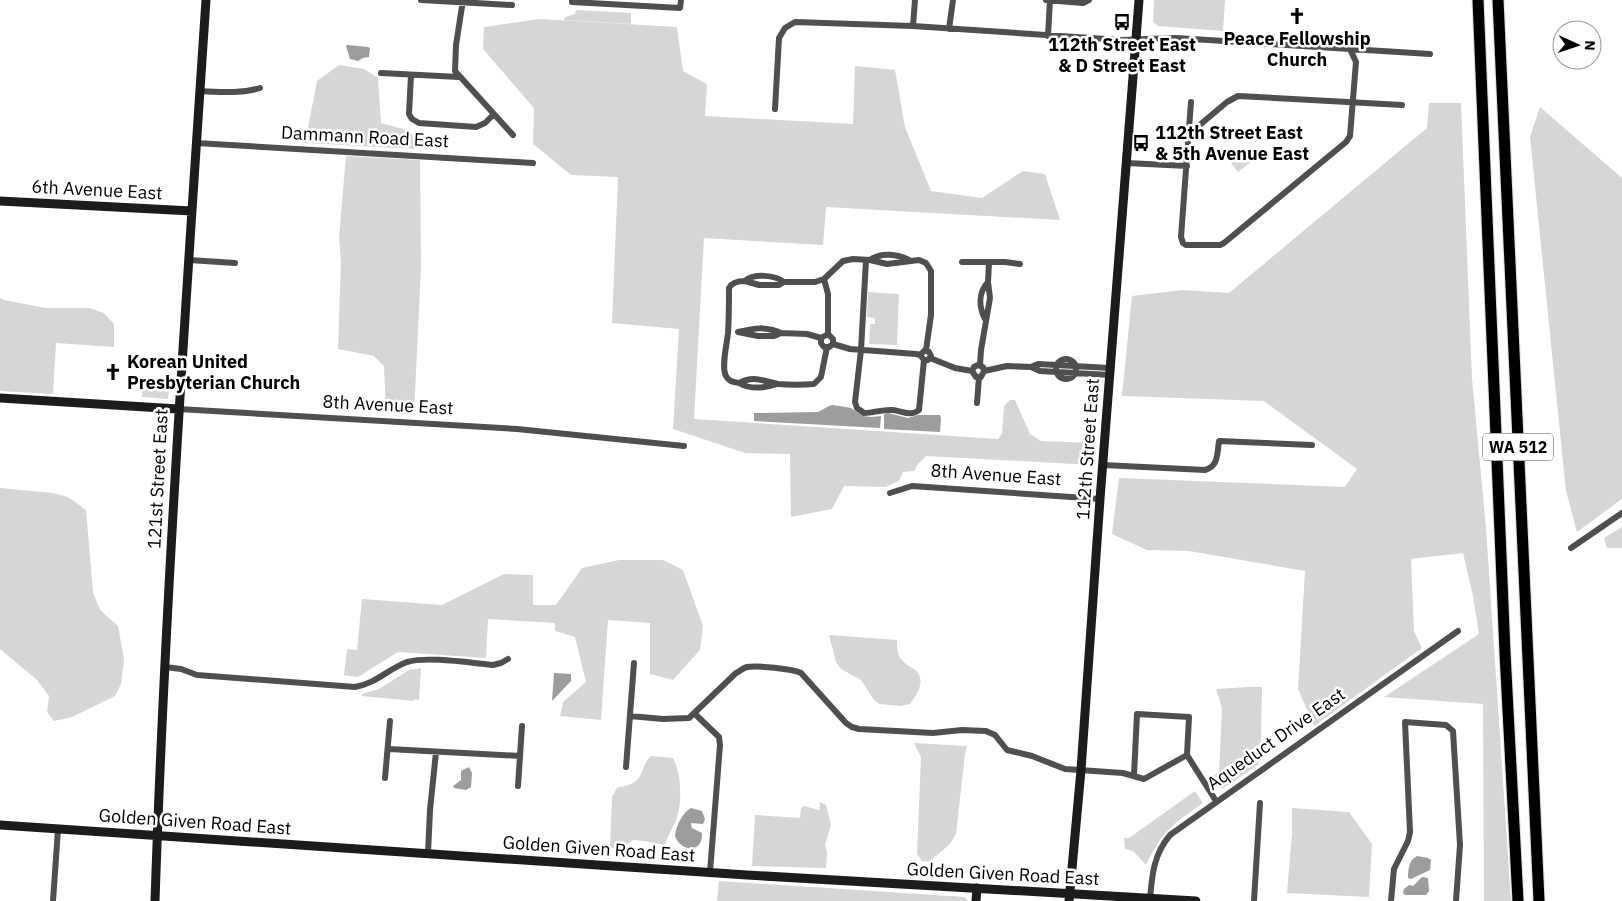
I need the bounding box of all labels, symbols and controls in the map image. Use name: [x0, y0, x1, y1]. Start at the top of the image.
church icon: Peace Fellowship Church: [1287, 6, 1307, 26]
bus stop icon: 112th Street East & D Street East: [1112, 12, 1132, 32]
north arrow: [1552, 20, 1602, 70]
place label: Peace Fellowship Church: [1223, 27, 1371, 71]
place label: 112th Street East & D Street East: [1048, 33, 1196, 77]
text: N: [1581, 40, 1599, 51]
street label: Dammann Road East: [280, 121, 450, 152]
place label: 112th Street East & 5th Avenue East: [1155, 121, 1309, 165]
bus stop icon: 112th Street East & 5th Avenue East: [1131, 133, 1151, 153]
street label: 6th Avenue East: [31, 175, 163, 204]
place label: Korean United Presbyterian Church: [127, 350, 300, 394]
church icon: Korean United Presbyterian Church: [103, 362, 123, 382]
street label: 112th Street East: [1071, 377, 1104, 521]
street label: 8th Avenue East: [322, 390, 454, 419]
street label: 121st Street East: [142, 408, 173, 550]
road number: WA 512: [1483, 434, 1553, 461]
street label: 8th Avenue East: [930, 458, 1062, 491]
street label: Aqueduct Drive East: [1202, 682, 1349, 795]
street label: Golden Given Road East: [98, 803, 292, 840]
street label: Golden Given Road East: [502, 830, 696, 867]
street label: Golden Given Road East: [906, 857, 1100, 890]

